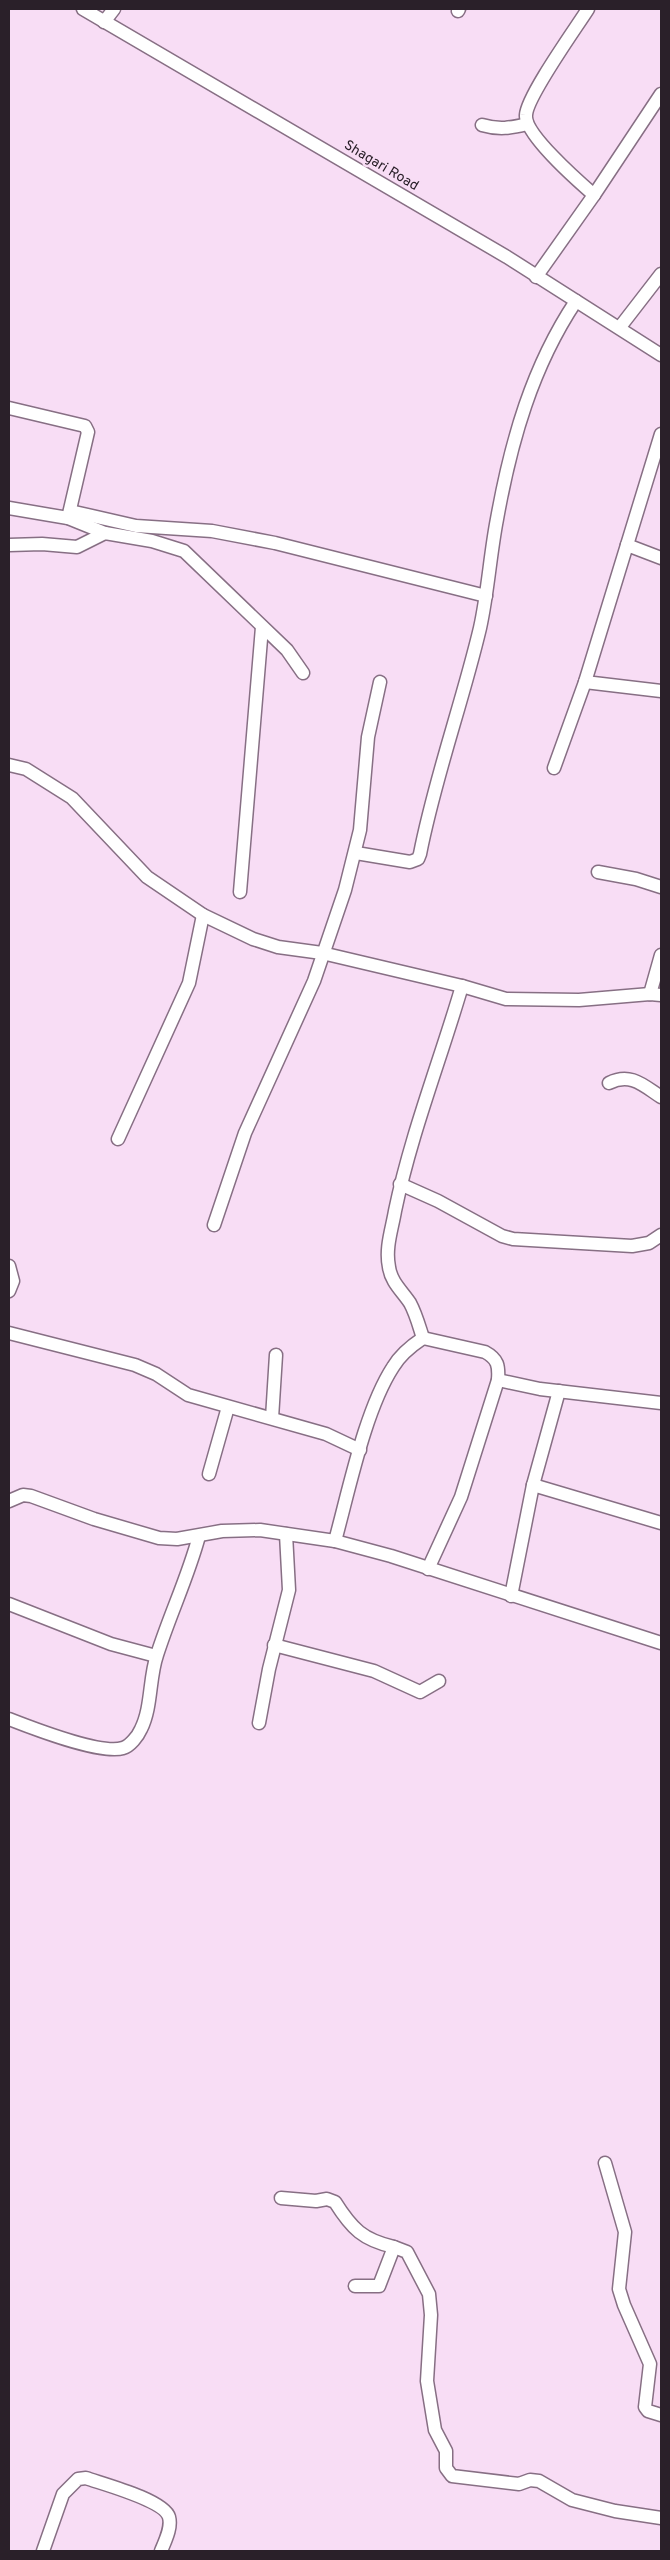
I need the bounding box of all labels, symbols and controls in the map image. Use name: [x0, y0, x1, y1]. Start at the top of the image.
street label: Shagari Road: [341, 137, 421, 195]

